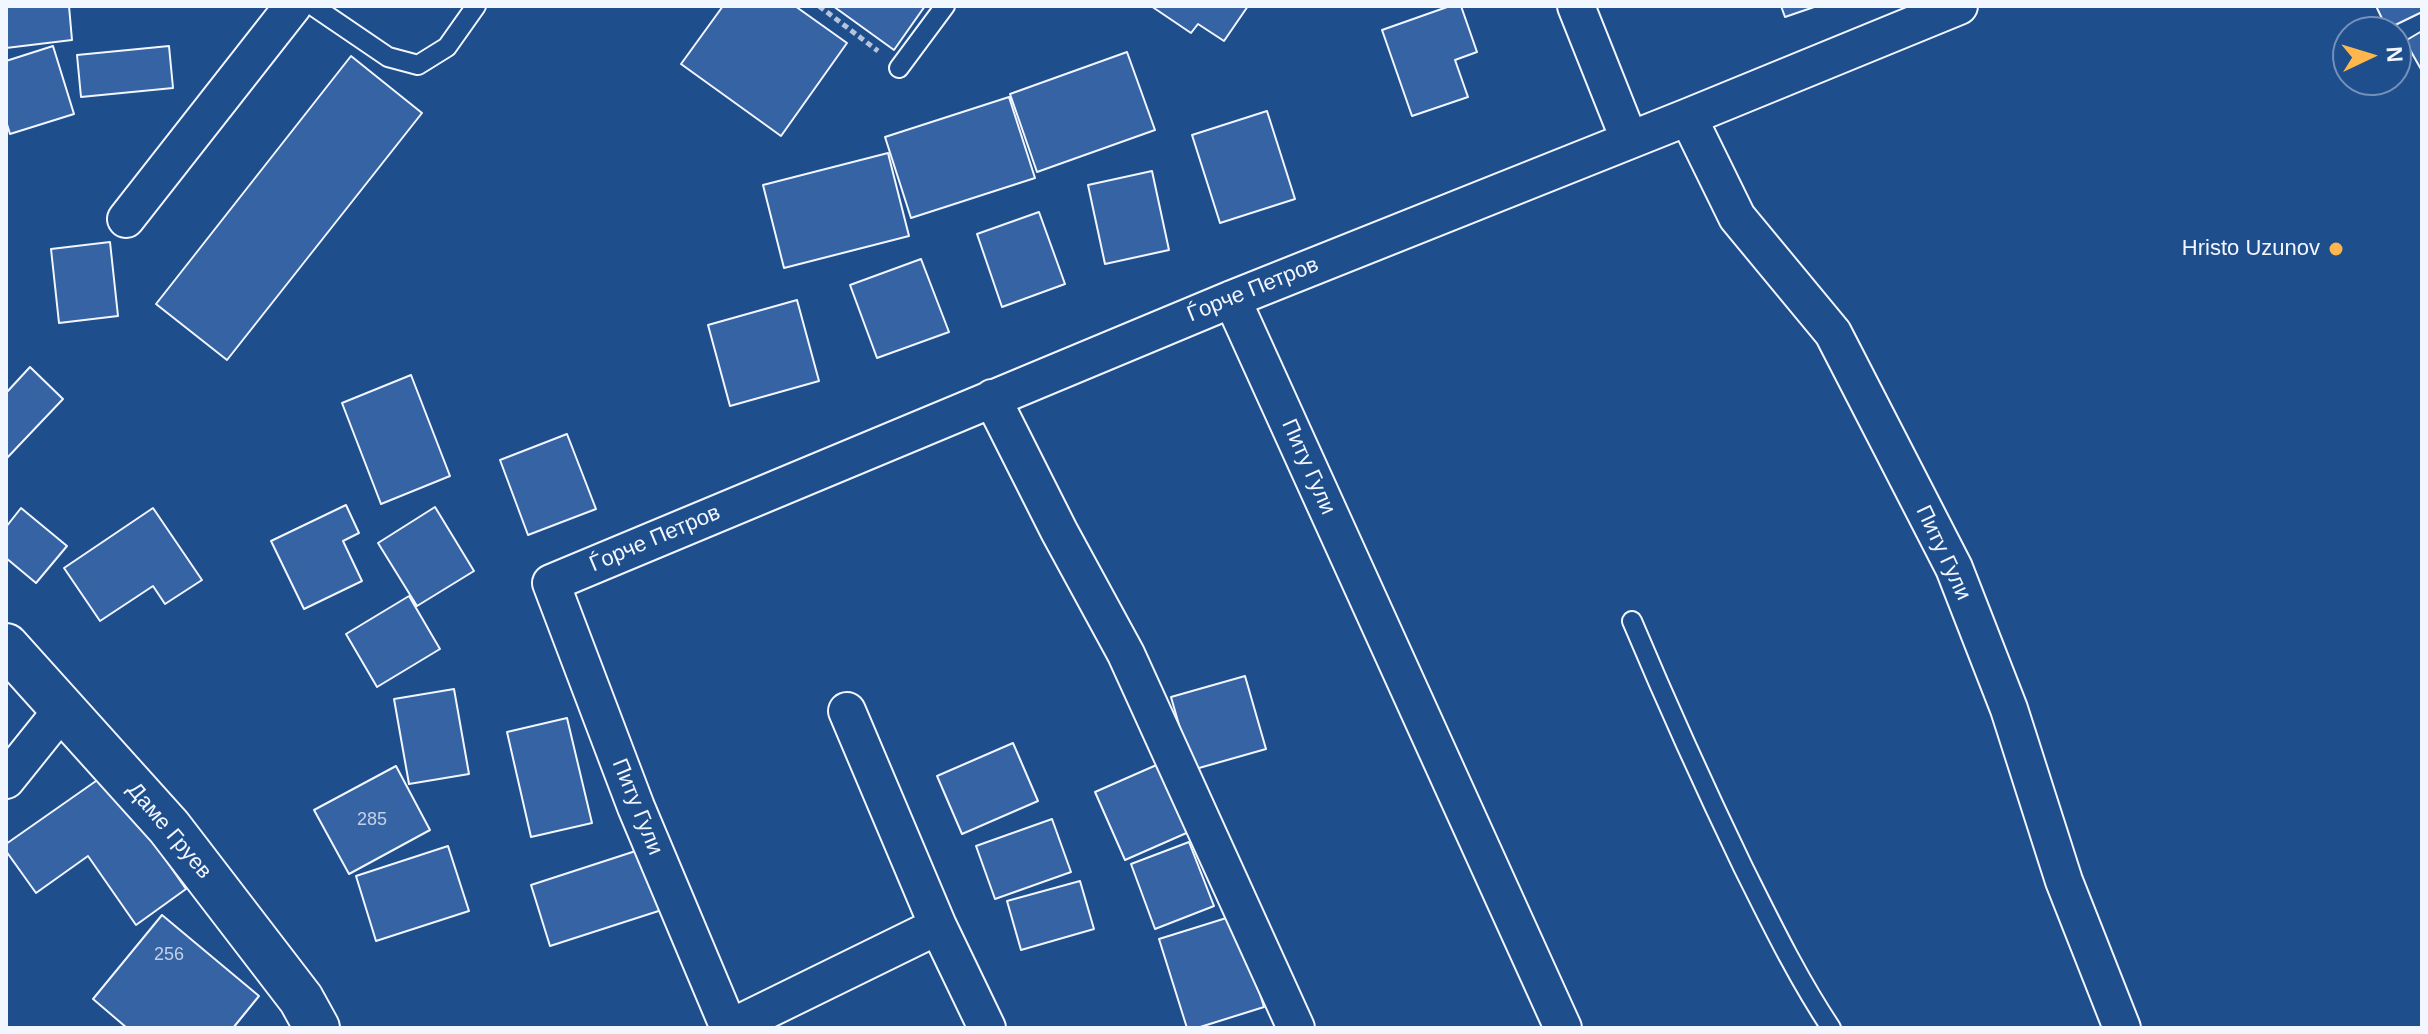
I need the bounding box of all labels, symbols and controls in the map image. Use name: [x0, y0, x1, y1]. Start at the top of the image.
north arrow: [2332, 16, 2412, 96]
text: N: [2381, 46, 2407, 63]
place label: Hristo Uzunov: [2182, 236, 2320, 262]
marker: Hristo Uzunov: [2327, 240, 2345, 258]
street label: Ѓорче Петров: [1183, 252, 1323, 328]
street label: Питу Гули: [1275, 415, 1341, 519]
street label: Ѓорче Петров: [586, 500, 724, 578]
street label: Питу Гули: [1910, 501, 1976, 605]
street label: Питу Гули: [606, 755, 668, 859]
street label: Даме Груев: [121, 777, 217, 885]
house number: 285: [357, 809, 387, 831]
house number: 256: [154, 944, 184, 966]

